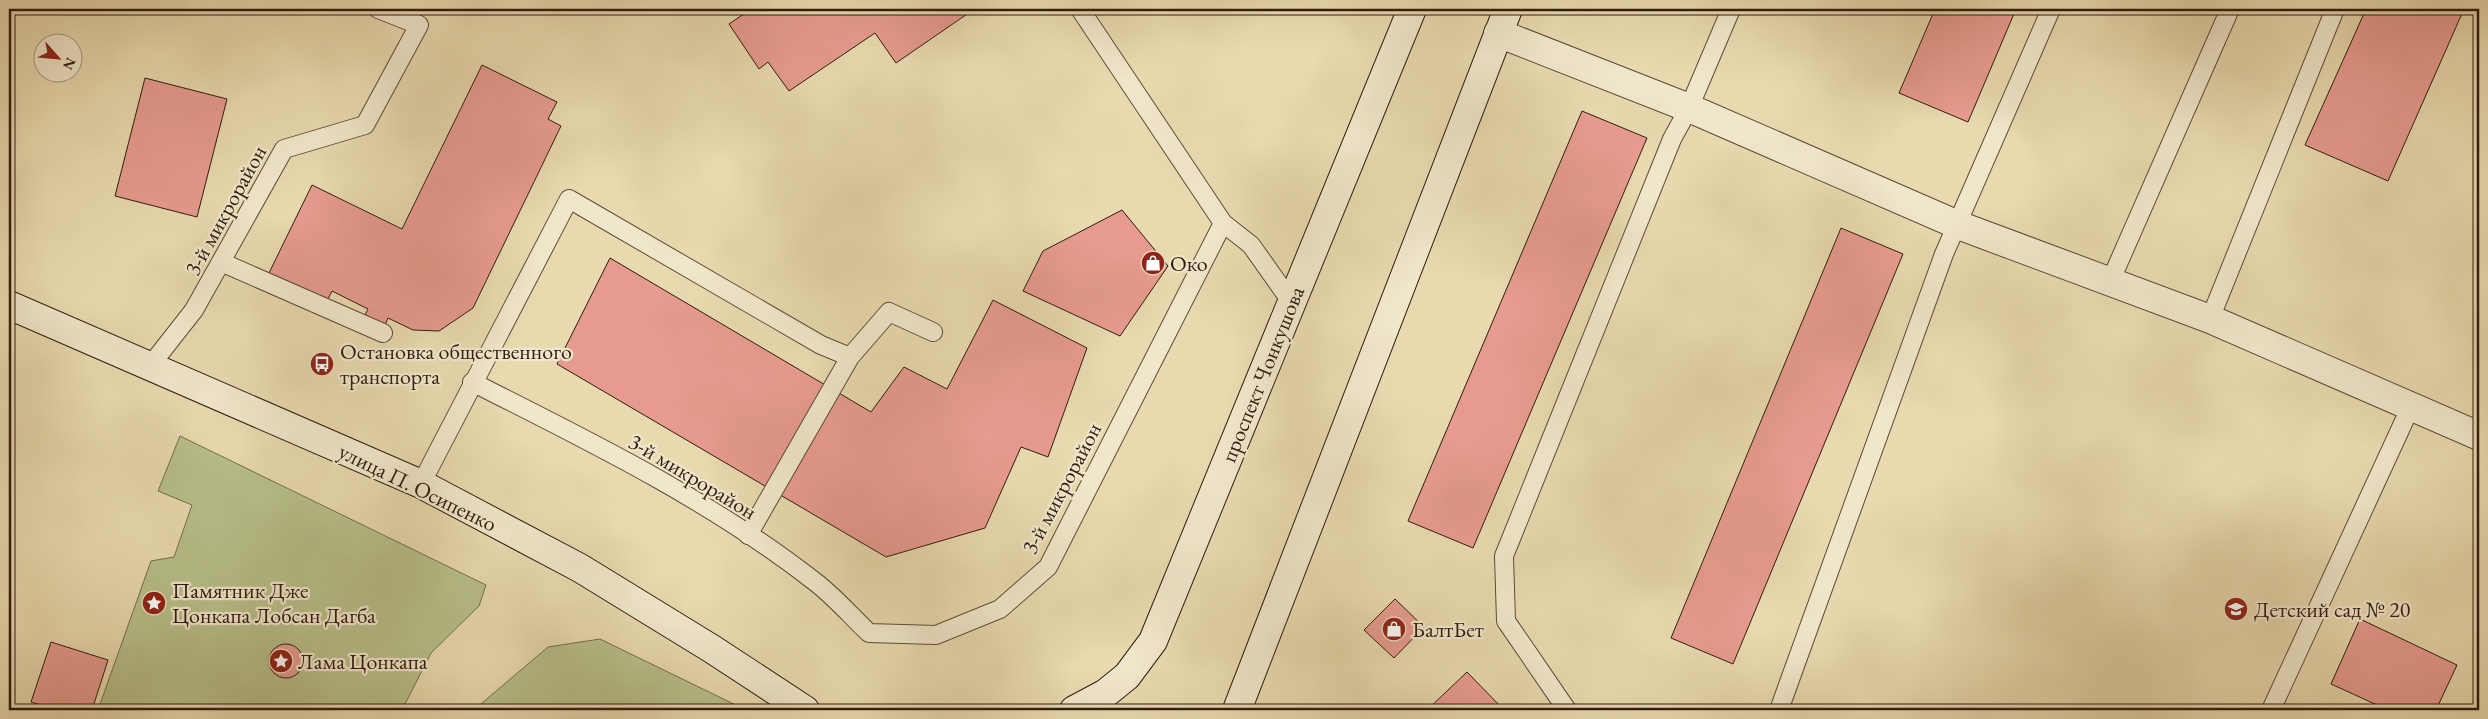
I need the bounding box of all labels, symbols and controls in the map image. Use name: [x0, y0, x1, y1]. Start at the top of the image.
north arrow: [32, 32, 82, 82]
text: N: [59, 55, 80, 74]
street label: 3-й микрорайон: [178, 140, 273, 280]
place label: Око: [1170, 249, 1208, 278]
shop icon: Око: [1140, 250, 1166, 276]
street label: проспект Чонкушова: [1214, 282, 1311, 466]
place label: Остановка общественного транспорта: [340, 337, 572, 391]
bus stop icon: Остановка общественного транспорта: [309, 351, 335, 377]
street label: 3-й микрорайон: [1015, 418, 1108, 559]
street label: 3-й микрорайон: [623, 427, 762, 526]
street label: улица П. Осипенко: [334, 437, 502, 538]
place label: Памятник Дже Цонкапа Лобсан Дагба: [172, 576, 376, 630]
place icon: Памятник Дже Цонкапа Лобсан Дагба: [141, 590, 167, 616]
place label: Детский сад № 20: [2254, 595, 2411, 624]
school or university icon: Детский сад № 20: [2223, 596, 2249, 622]
place label: БалтБет: [1412, 615, 1484, 644]
shop icon: БалтБет: [1381, 616, 1407, 642]
place label: Лама Цонкапа: [298, 647, 428, 676]
place icon: Лама Цонкапа: [268, 648, 294, 674]

